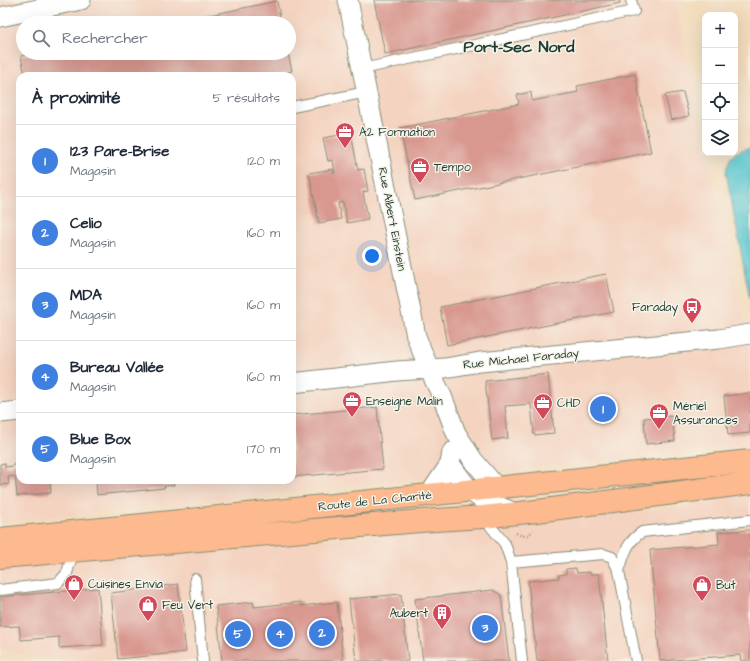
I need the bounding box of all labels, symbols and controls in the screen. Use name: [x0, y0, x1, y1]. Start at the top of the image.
map controls: [702, 12, 738, 156]
button: +: [702, 12, 738, 48]
search box: [16, 16, 296, 60]
icon: search: [30, 27, 52, 49]
text: Rechercher: [62, 28, 147, 49]
district label: Port-Sec Nord: [464, 36, 575, 58]
button: −: [702, 48, 738, 84]
button: locate: [702, 84, 738, 120]
text: À proximité: [32, 86, 121, 110]
text: 5 résultats: [213, 89, 280, 107]
button: layers: [702, 120, 738, 156]
office icon: A2 Formation: [334, 121, 356, 149]
place label: A2 Formation: [359, 124, 435, 141]
text: 123 Pare-Brise: [70, 141, 169, 162]
text: 1: [44, 152, 46, 170]
text: 120 m: [247, 152, 280, 170]
office icon: Tempo: [409, 156, 431, 184]
place label: Tempo: [434, 159, 471, 176]
text: Magasin: [70, 162, 116, 180]
street label: Rue Albert Einstein: [374, 166, 410, 272]
text: Celio: [70, 213, 102, 234]
text: 2: [41, 224, 49, 242]
text: 160 m: [247, 224, 280, 242]
text: Magasin: [70, 234, 116, 252]
your location: [362, 246, 382, 266]
text: MDA: [70, 285, 102, 306]
text: 3: [42, 296, 48, 314]
text: 160 m: [247, 296, 280, 314]
bus stop icon: Faraday: [681, 296, 703, 324]
place label: Faraday: [632, 299, 678, 317]
text: Magasin: [70, 306, 116, 324]
street label: Rue Michael Faraday: [462, 344, 580, 375]
text: Bureau Vallée: [70, 357, 164, 378]
text: 4: [41, 368, 49, 386]
text: 160 m: [247, 368, 280, 386]
text: Magasin: [70, 378, 116, 396]
office icon: Enseigne Malin: [341, 390, 363, 418]
office icon: CHD: [532, 392, 554, 420]
place label: Enseigne Malin: [366, 393, 443, 411]
pin: 1: [590, 394, 616, 424]
place label: CHD: [557, 395, 581, 412]
place label: Mériel Assurances: [673, 398, 738, 429]
office icon: Mériel Assurances: [648, 402, 670, 430]
text: Blue Box: [70, 429, 131, 450]
text: 5: [40, 440, 50, 458]
text: 170 m: [247, 440, 280, 458]
text: Magasin: [70, 450, 116, 468]
street label: Route de La Charité: [317, 487, 433, 515]
shop icon: Cuisines Envia: [63, 573, 85, 601]
shop icon: But: [691, 574, 713, 602]
place label: Cuisines Envia: [88, 576, 163, 593]
place label: But: [716, 577, 736, 594]
shop icon: Feu Vert: [137, 594, 159, 622]
place label: Feu Vert: [162, 597, 213, 614]
building icon: Aubert: [431, 602, 453, 630]
place label: Aubert: [390, 605, 428, 622]
pin: 3: [472, 613, 498, 643]
pin: 2: [309, 618, 335, 648]
pin: 5: [225, 619, 251, 649]
pin: 4: [267, 619, 293, 649]

